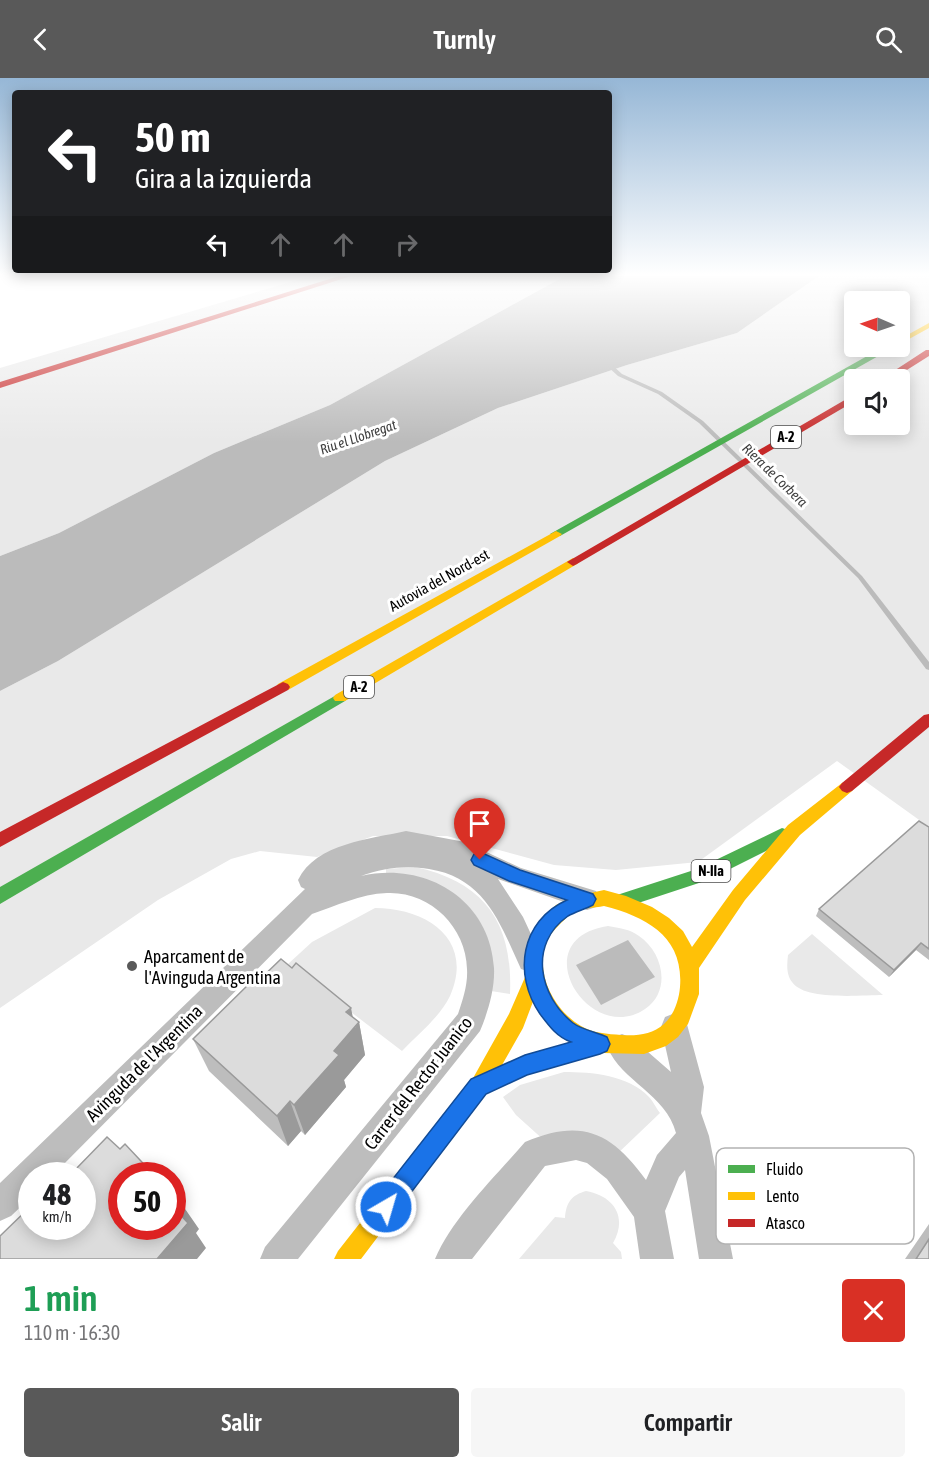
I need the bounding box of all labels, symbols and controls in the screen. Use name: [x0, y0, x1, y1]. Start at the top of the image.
icon: back: [24, 23, 57, 56]
icon: search: [872, 23, 905, 56]
text: Turnly: [433, 24, 496, 55]
text: 50 m: [135, 113, 210, 161]
icon: left: [36, 114, 114, 192]
text: Gira a la izquierda: [135, 163, 312, 194]
icon: left: [201, 228, 234, 261]
icon: ahead: [264, 228, 297, 261]
icon: ahead: [327, 228, 360, 261]
icon: right: [390, 228, 423, 261]
north arrow: [844, 291, 910, 357]
map controls: [844, 291, 910, 435]
button: sound: [844, 369, 910, 435]
water label: Riu el Llobregat: [318, 416, 398, 458]
road number: A-2: [771, 426, 801, 448]
water label: Riera de Corbera: [739, 440, 811, 510]
street label: Autovia del Nord-est: [386, 545, 492, 615]
road number: A-2: [344, 676, 374, 698]
pin: [454, 798, 505, 860]
icon: arrive: [463, 807, 496, 840]
road number: N-IIa: [692, 860, 730, 882]
place label: Aparcament de l'Avinguda Argentina: [144, 946, 281, 988]
marker: Aparcament de l'Avinguda Argentina: [125, 959, 139, 973]
street label: Avinguda de l'Argentina: [81, 1000, 207, 1126]
street label: Carrer del Rector Juanico: [360, 1012, 476, 1154]
legend: [716, 1148, 914, 1244]
text: Fluido: [766, 1160, 803, 1178]
speed limit sign: 50: [108, 1162, 186, 1240]
position arrow: [354, 1175, 418, 1239]
text: 48: [43, 1177, 71, 1211]
text: Lento: [766, 1187, 799, 1205]
text: km/h: [42, 1208, 72, 1225]
text: Atasco: [766, 1214, 805, 1232]
text: 1 min: [24, 1277, 98, 1319]
button: close: [842, 1279, 905, 1342]
text: 110 m · 16:30: [24, 1321, 120, 1344]
button: Salir: [24, 1388, 459, 1457]
button: Compartir: [471, 1388, 905, 1457]

